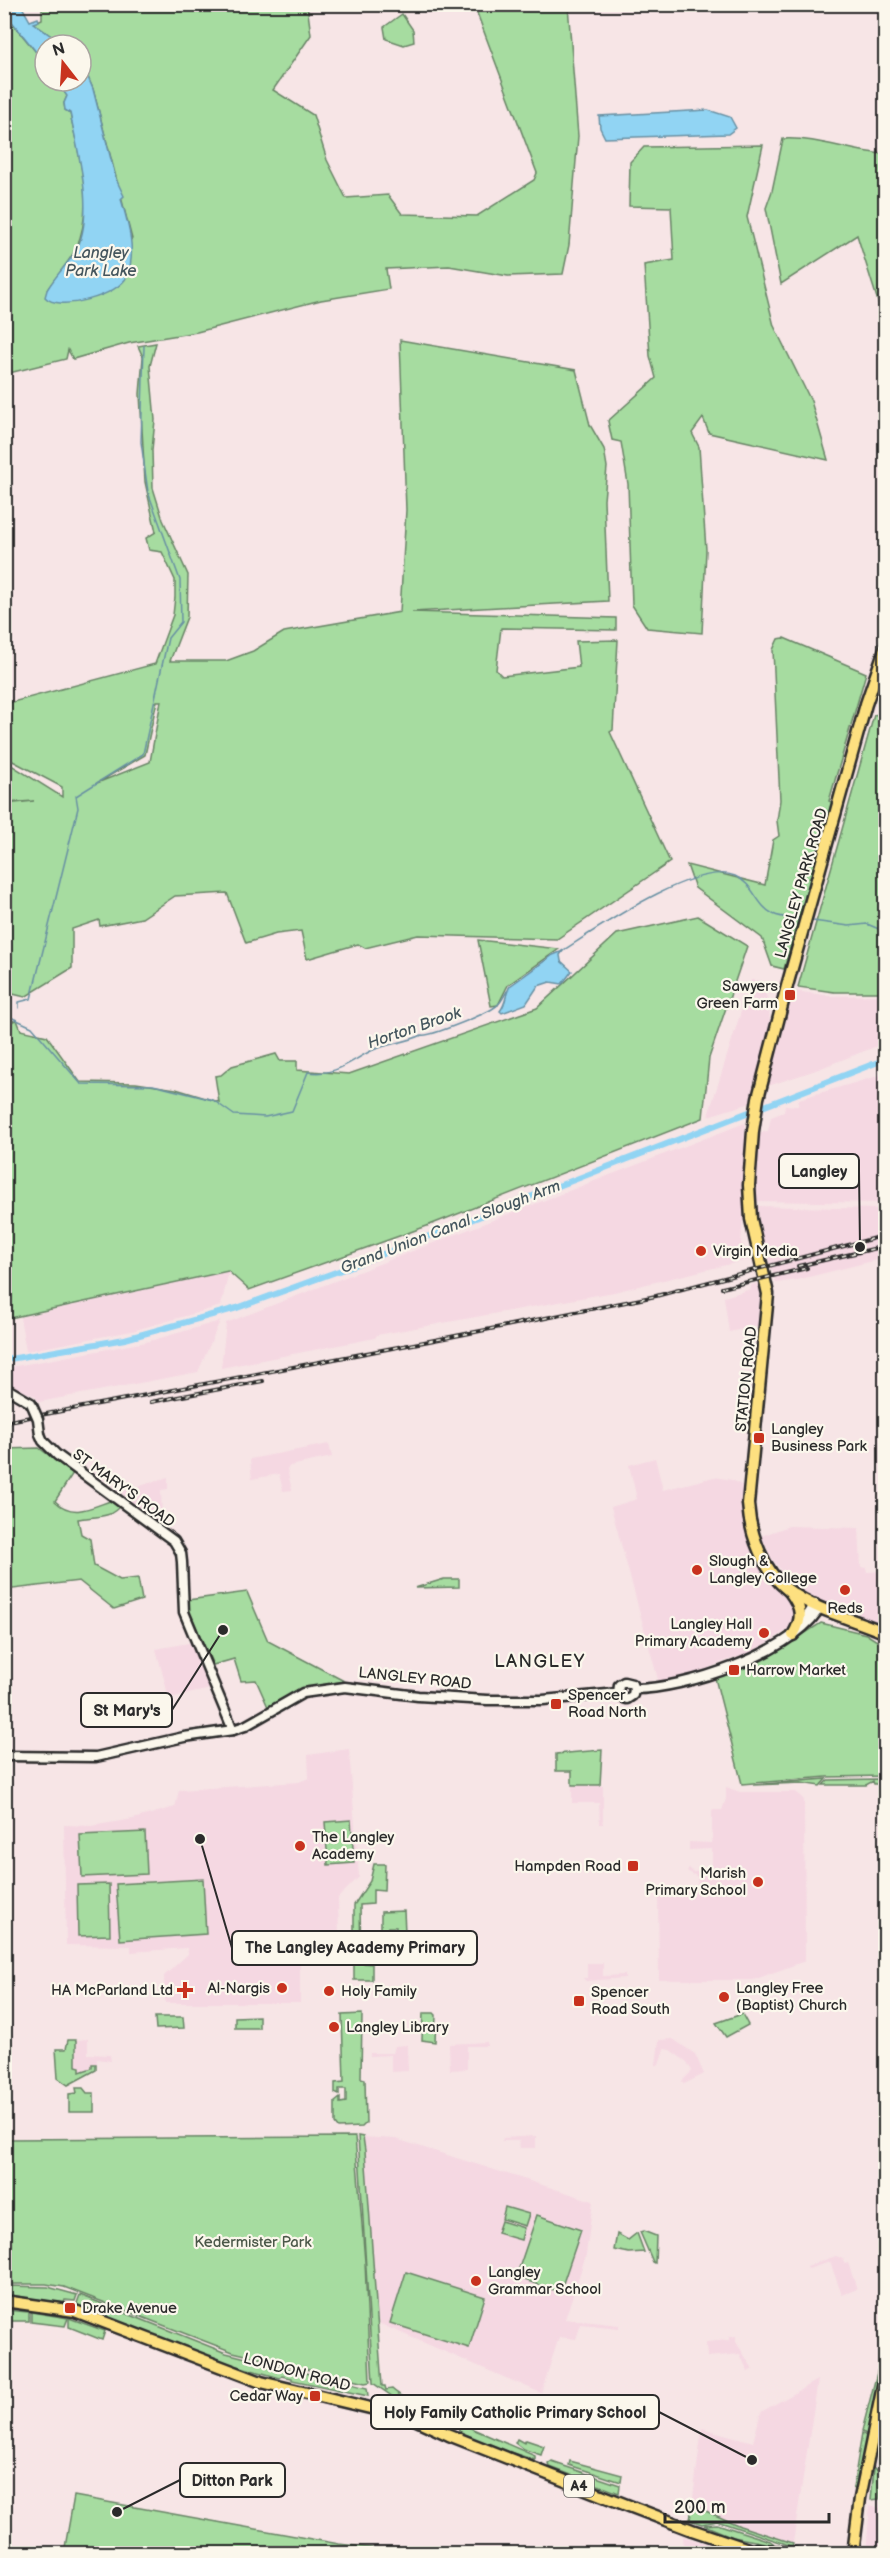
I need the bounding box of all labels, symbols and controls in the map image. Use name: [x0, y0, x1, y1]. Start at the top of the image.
north arrow: [33, 33, 93, 93]
text: N: [51, 39, 68, 61]
water label: Langley Park Lake: [65, 244, 137, 281]
street label: LANGLEY PARK ROAD: [771, 806, 832, 960]
place label: Sawyers Green Farm: [697, 977, 779, 1013]
marker: Sawyers Green Farm: [783, 988, 797, 1002]
water label: Horton Brook: [365, 1003, 465, 1053]
callout: Langley: [779, 1154, 859, 1188]
text: Langley: [791, 1163, 848, 1182]
water label: Grand Union Canal - Slough Arm: [338, 1177, 563, 1278]
place label: Virgin Media: [713, 1242, 798, 1261]
marker: Virgin Media: [694, 1244, 708, 1258]
street label: STATION ROAD: [732, 1325, 761, 1433]
place label: Langley Business Park: [771, 1420, 868, 1456]
marker: Langley Business Park: [752, 1431, 766, 1445]
street label: ST MARY'S ROAD: [69, 1445, 179, 1532]
place label: Slough & Langley College: [709, 1552, 817, 1588]
marker: Slough & Langley College: [690, 1563, 704, 1577]
marker: Reds: [838, 1583, 852, 1597]
place label: Reds: [827, 1599, 863, 1618]
place label: Langley Hall Primary Academy: [635, 1615, 752, 1651]
marker: Langley Hall Primary Academy: [757, 1626, 771, 1640]
district label: LANGLEY: [494, 1651, 586, 1672]
place label: Harrow Market: [746, 1661, 846, 1680]
street label: LANGLEY ROAD: [358, 1663, 472, 1694]
marker: Harrow Market: [727, 1663, 741, 1677]
place label: Spencer Road North: [568, 1686, 647, 1722]
callout: St Mary's: [81, 1693, 172, 1727]
marker: Spencer Road North: [549, 1697, 563, 1711]
text: St Mary's: [93, 1702, 161, 1721]
place label: The Langley Academy: [312, 1828, 395, 1864]
marker: The Langley Academy: [293, 1839, 307, 1853]
place label: Hampden Road: [514, 1857, 621, 1876]
marker: Hampden Road: [626, 1859, 640, 1873]
place label: Marish Primary School: [645, 1864, 746, 1900]
marker: Marish Primary School: [751, 1875, 765, 1889]
callout: The Langley Academy Primary: [232, 1931, 477, 1965]
text: The Langley Academy Primary: [245, 1939, 466, 1958]
place label: Al-Nargis: [208, 1979, 271, 1998]
place label: Langley Free (Baptist) Church: [736, 1979, 847, 2015]
place label: HA McParland Ltd: [51, 1981, 173, 2000]
marker: Al-Nargis: [275, 1981, 289, 1995]
place label: Holy Family: [341, 1982, 417, 2001]
marker: HA McParland Ltd: [178, 1983, 192, 1997]
place label: Spencer Road South: [591, 1983, 670, 2019]
marker: Holy Family: [322, 1984, 336, 1998]
marker: Langley Free (Baptist) Church: [717, 1990, 731, 2004]
marker: Spencer Road South: [572, 1994, 586, 2008]
place label: Langley Library: [346, 2018, 449, 2037]
marker: Langley Library: [327, 2020, 341, 2034]
park label: Kedermister Park: [194, 2233, 312, 2252]
place label: Langley Grammar School: [488, 2263, 601, 2299]
marker: Langley Grammar School: [469, 2274, 483, 2288]
place label: Drake Avenue: [82, 2299, 177, 2318]
marker: Drake Avenue: [63, 2301, 77, 2315]
street label: LONDON ROAD: [241, 2349, 353, 2396]
place label: Cedar Way: [229, 2387, 303, 2406]
marker: Cedar Way: [308, 2389, 322, 2403]
callout: Holy Family Catholic Primary School: [371, 2395, 659, 2429]
text: Holy Family Catholic Primary School: [384, 2404, 646, 2423]
callout: Ditton Park: [180, 2463, 285, 2497]
text: Ditton Park: [191, 2472, 273, 2491]
road number: A4: [564, 2475, 594, 2497]
scale bar: [665, 2486, 828, 2524]
text: 200 m: [674, 2497, 726, 2518]

